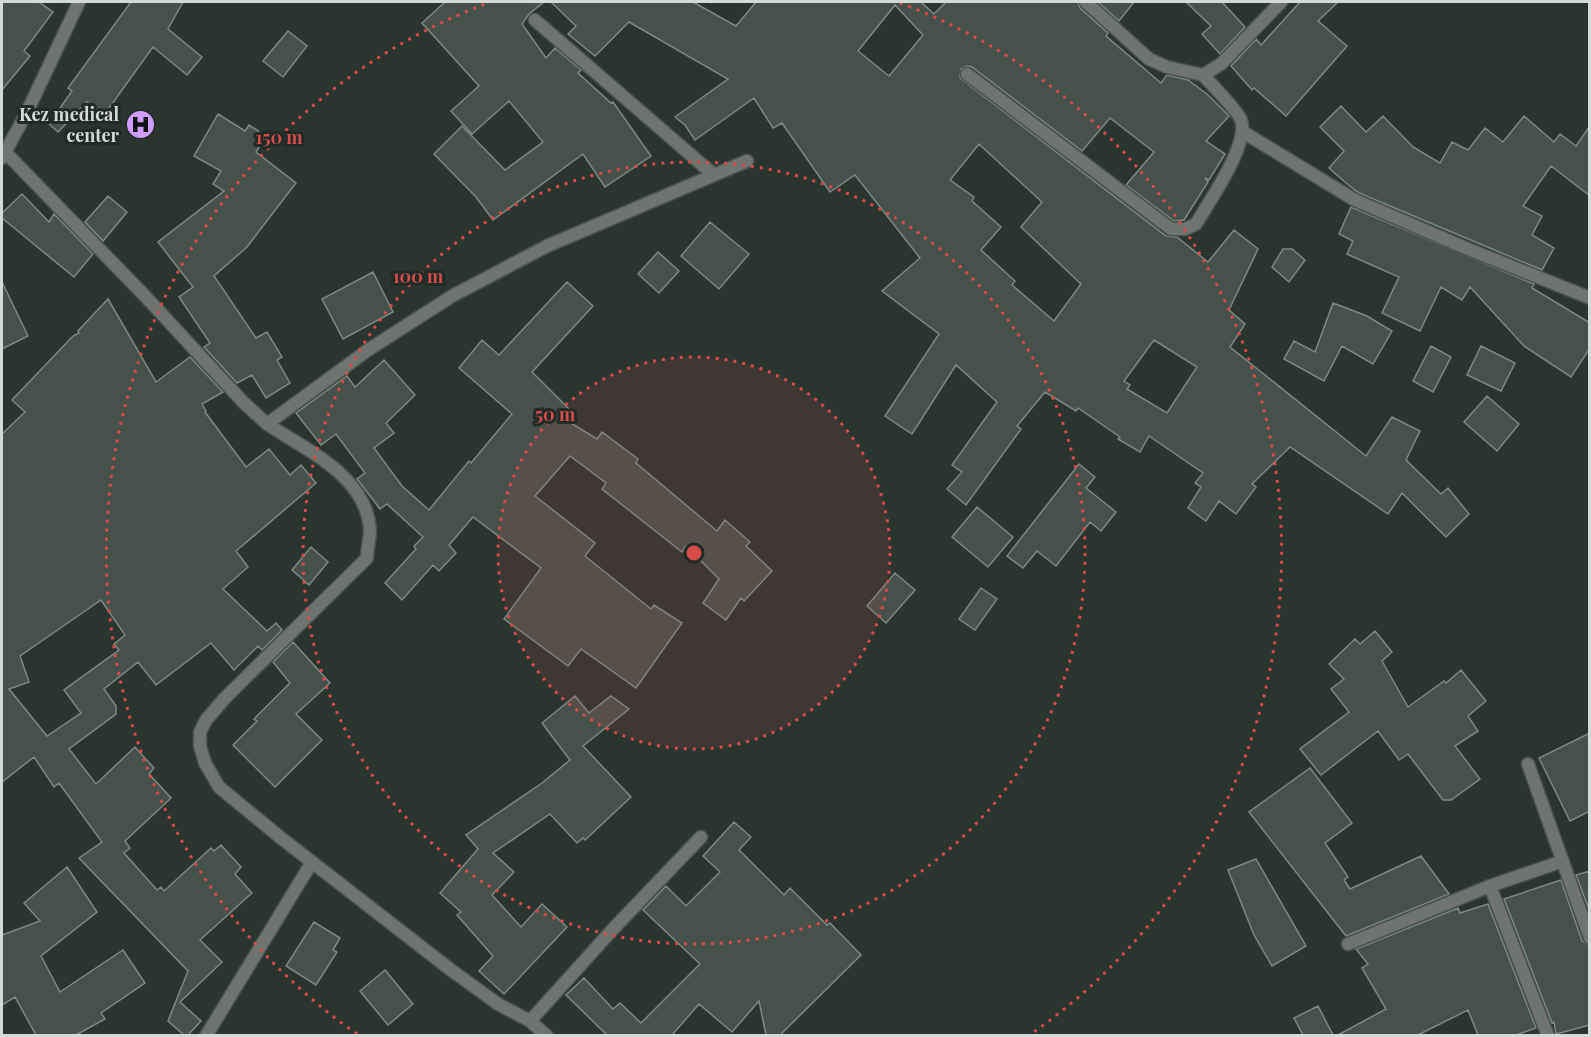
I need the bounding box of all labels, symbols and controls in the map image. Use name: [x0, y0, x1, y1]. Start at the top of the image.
place label: Kez medical center: [19, 102, 120, 147]
hospital icon: Kez medical center: [124, 108, 156, 140]
text: 150 m: [255, 125, 303, 149]
text: 100 m: [393, 264, 444, 288]
text: 50 m: [535, 402, 576, 426]
centre of rings: [684, 543, 704, 563]

